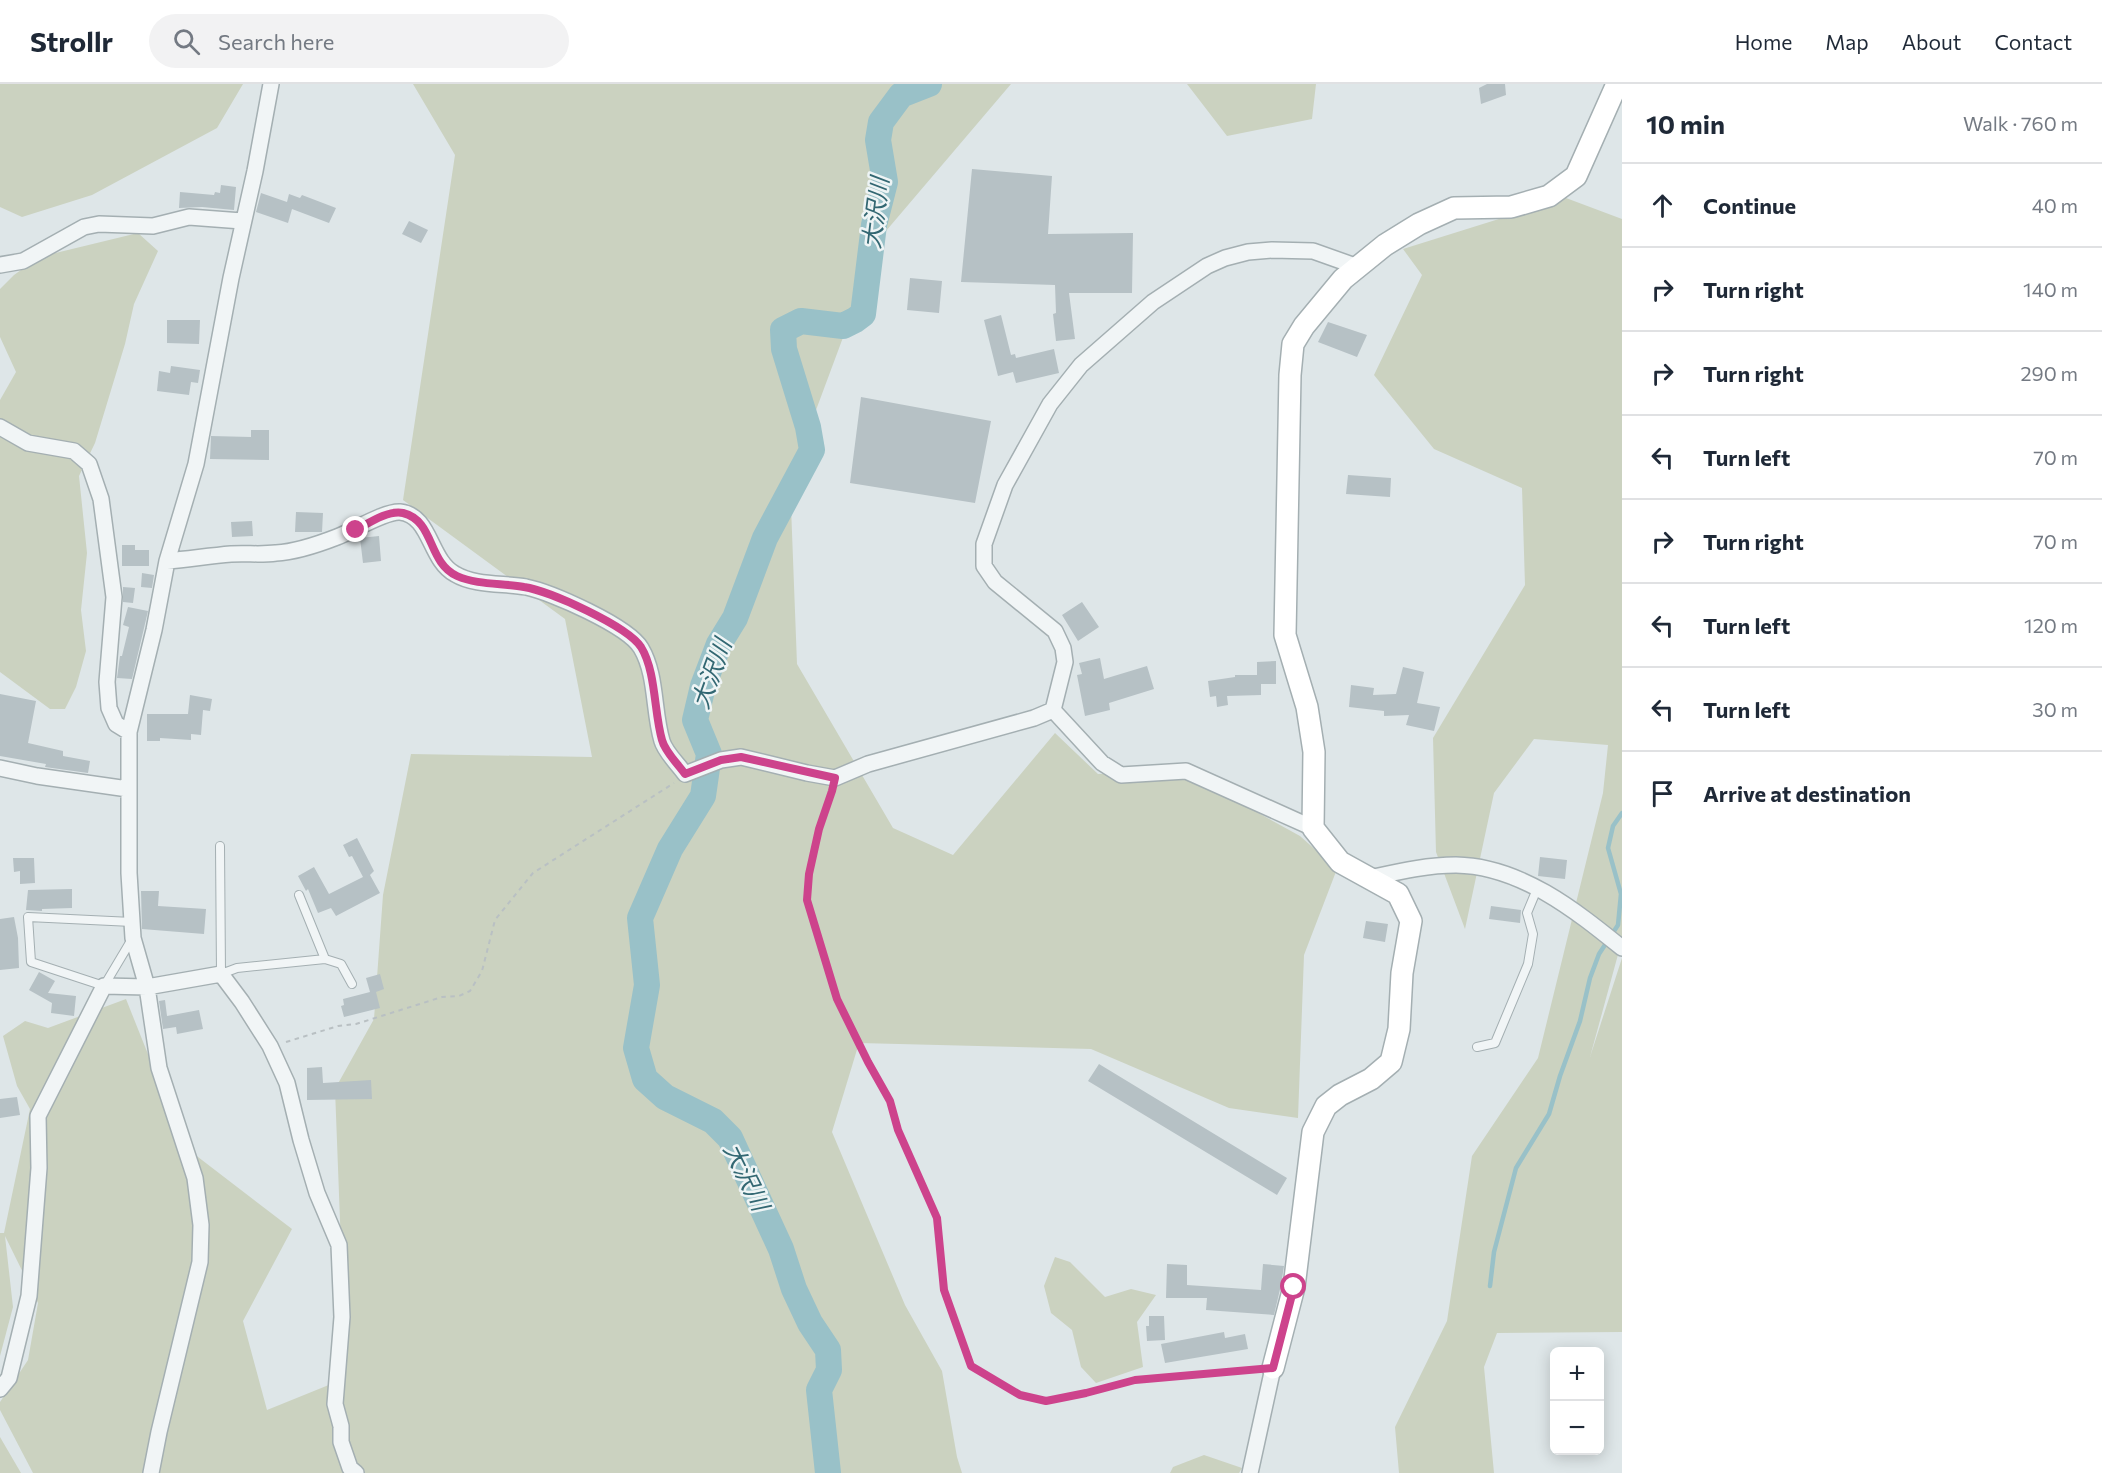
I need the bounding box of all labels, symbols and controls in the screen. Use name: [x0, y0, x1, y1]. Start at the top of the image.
search box: [149, 14, 569, 68]
text: Strollr: [30, 24, 113, 58]
icon: search: [170, 25, 203, 58]
text: Search here: [218, 28, 334, 55]
text: Home: [1735, 29, 1792, 54]
text: Map: [1825, 29, 1869, 54]
text: About: [1902, 29, 1961, 54]
text: Contact: [1994, 29, 2072, 54]
text: 10 min: [1646, 108, 1725, 139]
text: Walk · 760 m: [1963, 111, 2078, 135]
water label: 大沢川: [856, 172, 894, 250]
icon: ahead: [1646, 189, 1679, 222]
text: Continue: [1703, 192, 1796, 219]
text: 40 m: [2032, 193, 2078, 217]
icon: right: [1646, 273, 1679, 306]
text: Turn right: [1703, 276, 1804, 303]
text: 140 m: [2023, 277, 2078, 301]
icon: right: [1646, 357, 1679, 390]
text: Turn right: [1703, 360, 1804, 387]
text: 290 m: [2020, 361, 2078, 385]
icon: left: [1646, 441, 1679, 474]
text: Turn left: [1703, 444, 1790, 471]
text: 70 m: [2033, 445, 2078, 469]
route end: [342, 516, 368, 542]
icon: right: [1646, 525, 1679, 558]
text: Turn right: [1703, 528, 1804, 555]
text: 70 m: [2033, 529, 2078, 553]
icon: left: [1646, 609, 1679, 642]
text: Turn left: [1703, 612, 1790, 639]
text: 120 m: [2024, 613, 2078, 637]
water label: 大沢川: [685, 632, 738, 712]
icon: left: [1646, 693, 1679, 726]
text: Turn left: [1703, 696, 1790, 723]
text: 30 m: [2032, 697, 2078, 721]
icon: arrive: [1646, 777, 1679, 810]
text: Arrive at destination: [1703, 780, 1911, 807]
water label: 大沢川: [719, 1138, 777, 1218]
route start: [1280, 1273, 1306, 1299]
map controls: [1550, 1347, 1604, 1455]
button: +: [1550, 1347, 1604, 1401]
button: −: [1550, 1401, 1604, 1455]

